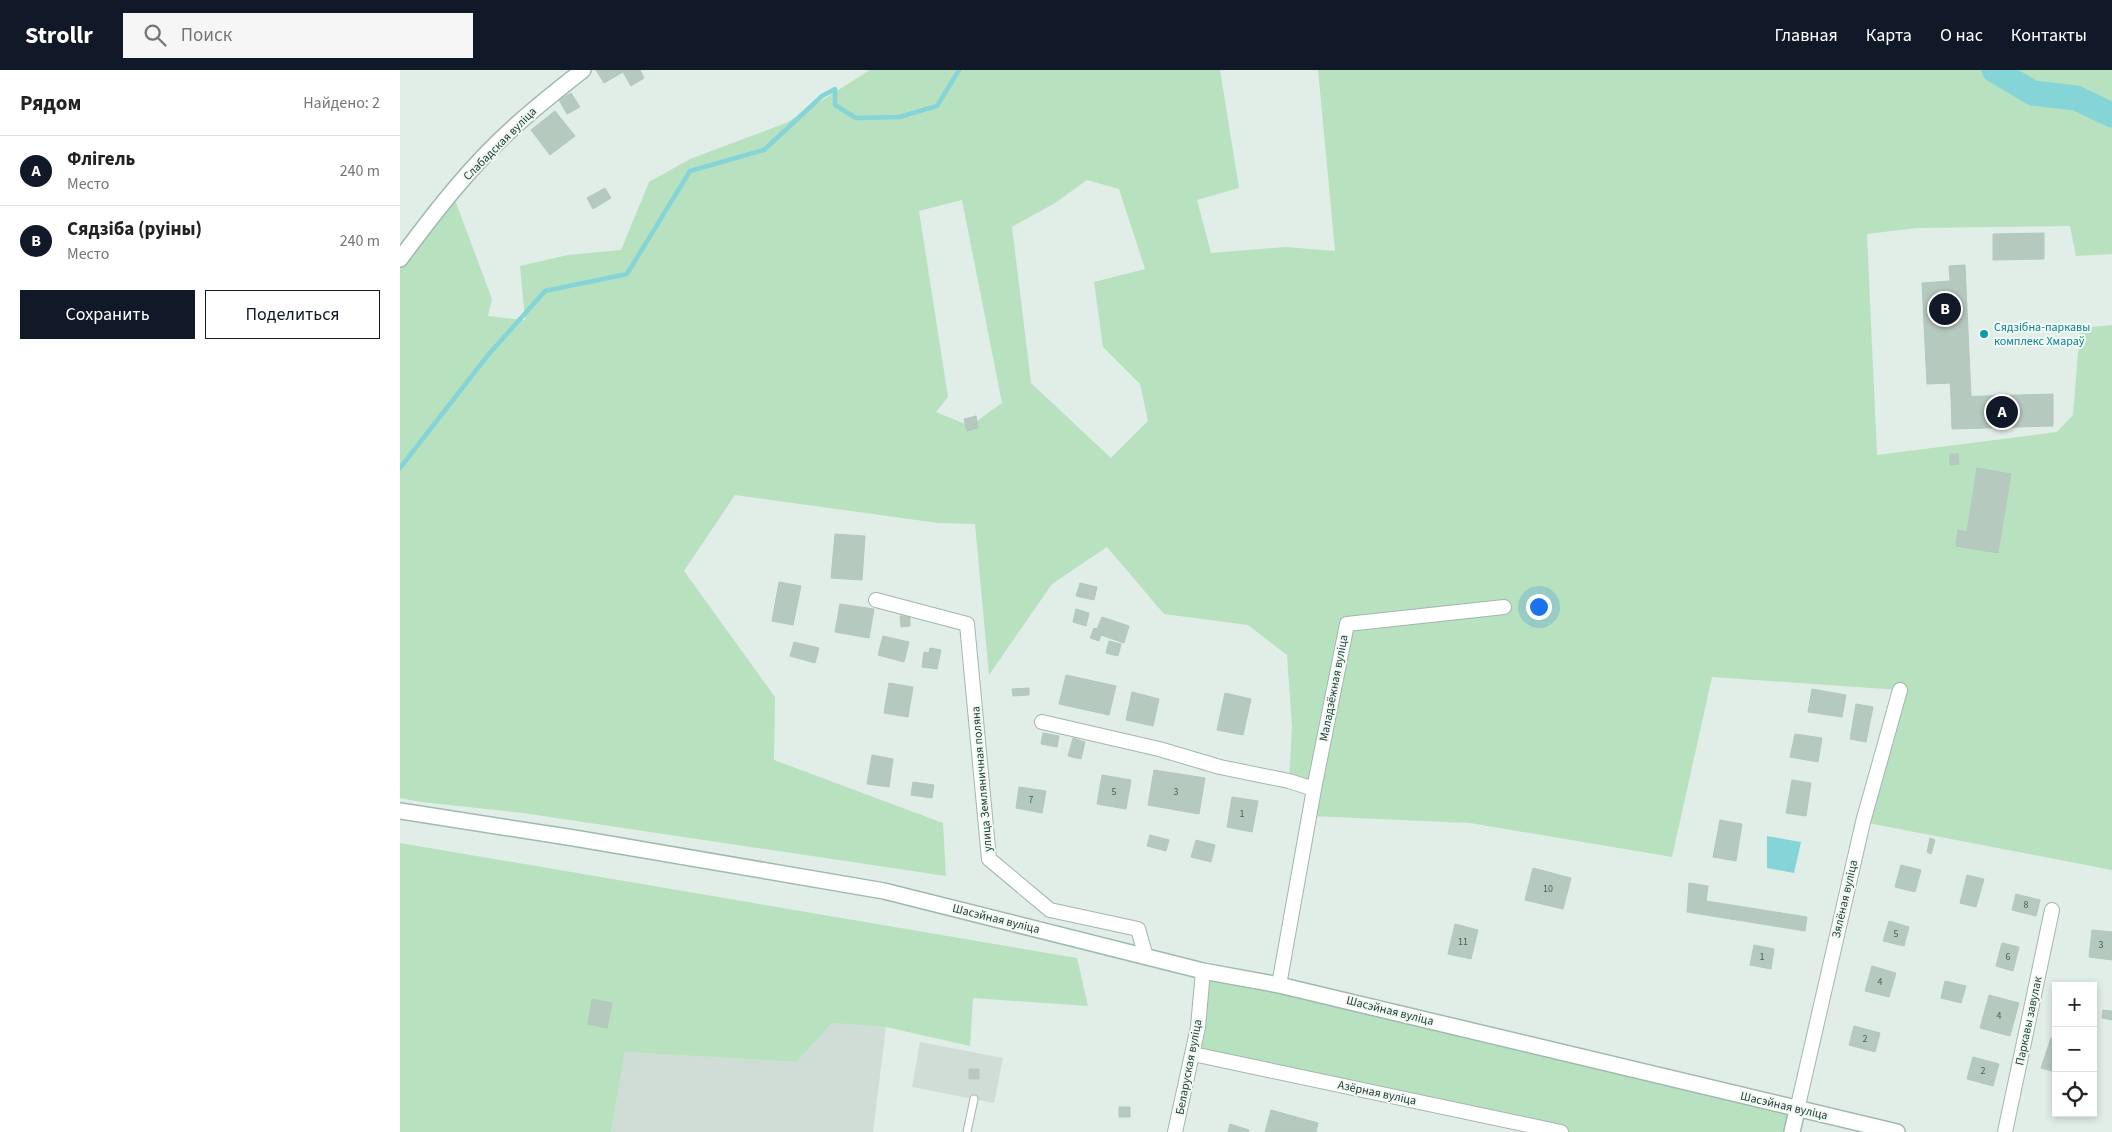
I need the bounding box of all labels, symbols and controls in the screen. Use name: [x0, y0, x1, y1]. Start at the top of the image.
search box: [123, 13, 473, 58]
text: Strollr: [25, 18, 93, 53]
icon: search: [141, 21, 169, 49]
text: Поиск: [181, 22, 232, 49]
text: Главная: [1775, 23, 1838, 48]
text: Карта: [1866, 23, 1912, 48]
text: О нас: [1940, 23, 1983, 48]
text: Контакты: [2011, 23, 2087, 48]
text: Рядом: [20, 88, 81, 118]
text: Найдено: 2: [303, 92, 380, 114]
street label: Слабадская вуліца: [459, 103, 541, 185]
text: Флігель: [67, 146, 135, 173]
text: A: [31, 160, 41, 182]
text: 240 m: [340, 160, 380, 182]
text: Место: [67, 173, 110, 195]
text: Сядзіба (руіны): [67, 216, 202, 243]
text: B: [31, 230, 41, 252]
text: 240 m: [340, 230, 380, 252]
text: Место: [67, 243, 110, 265]
button: Сохранить: [20, 290, 195, 339]
button: Поделиться: [205, 290, 380, 339]
pin: B: [1929, 290, 1961, 328]
place label: Сядзібна-паркавы комплекс Хмараў: [1994, 319, 2090, 350]
marker: Сядзібна-паркавы комплекс Хмараў: [1978, 328, 1990, 340]
pin: A: [1986, 393, 2018, 431]
your location: [1526, 594, 1552, 620]
street label: Маладзёжная вуліца: [1315, 633, 1353, 743]
street label: улица Земляничная поляна: [967, 705, 997, 853]
house number: 5: [1112, 785, 1117, 799]
house number: 3: [1174, 785, 1179, 799]
house number: 7: [1029, 793, 1034, 807]
house number: 1: [1240, 807, 1245, 821]
street label: Зялёная вуліца: [1828, 858, 1862, 940]
house number: 10: [1543, 882, 1553, 896]
house number: 8: [2024, 898, 2029, 912]
street label: Шасэйная вуліца: [951, 900, 1041, 938]
house number: 5: [1894, 927, 1899, 941]
house number: 11: [1458, 935, 1468, 949]
house number: 3: [2099, 938, 2104, 952]
house number: 1: [1760, 950, 1765, 964]
house number: 6: [2006, 950, 2011, 964]
house number: 4: [1878, 975, 1883, 989]
street label: Паркавы завулак: [2011, 975, 2047, 1067]
map controls: [2052, 982, 2097, 1117]
button: +: [2052, 982, 2097, 1027]
street label: Шасэйная вуліца: [1345, 992, 1435, 1030]
house number: 4: [1997, 1009, 2002, 1023]
street label: Беларуская вуліца: [1171, 1018, 1207, 1116]
button: −: [2052, 1027, 2097, 1072]
house number: 2: [1863, 1032, 1868, 1046]
house number: 2: [1981, 1064, 1986, 1078]
button: locate: [2052, 1072, 2097, 1117]
street label: Азёрная вуліца: [1336, 1076, 1418, 1110]
street label: Шасэйная вуліца: [1739, 1088, 1829, 1124]

